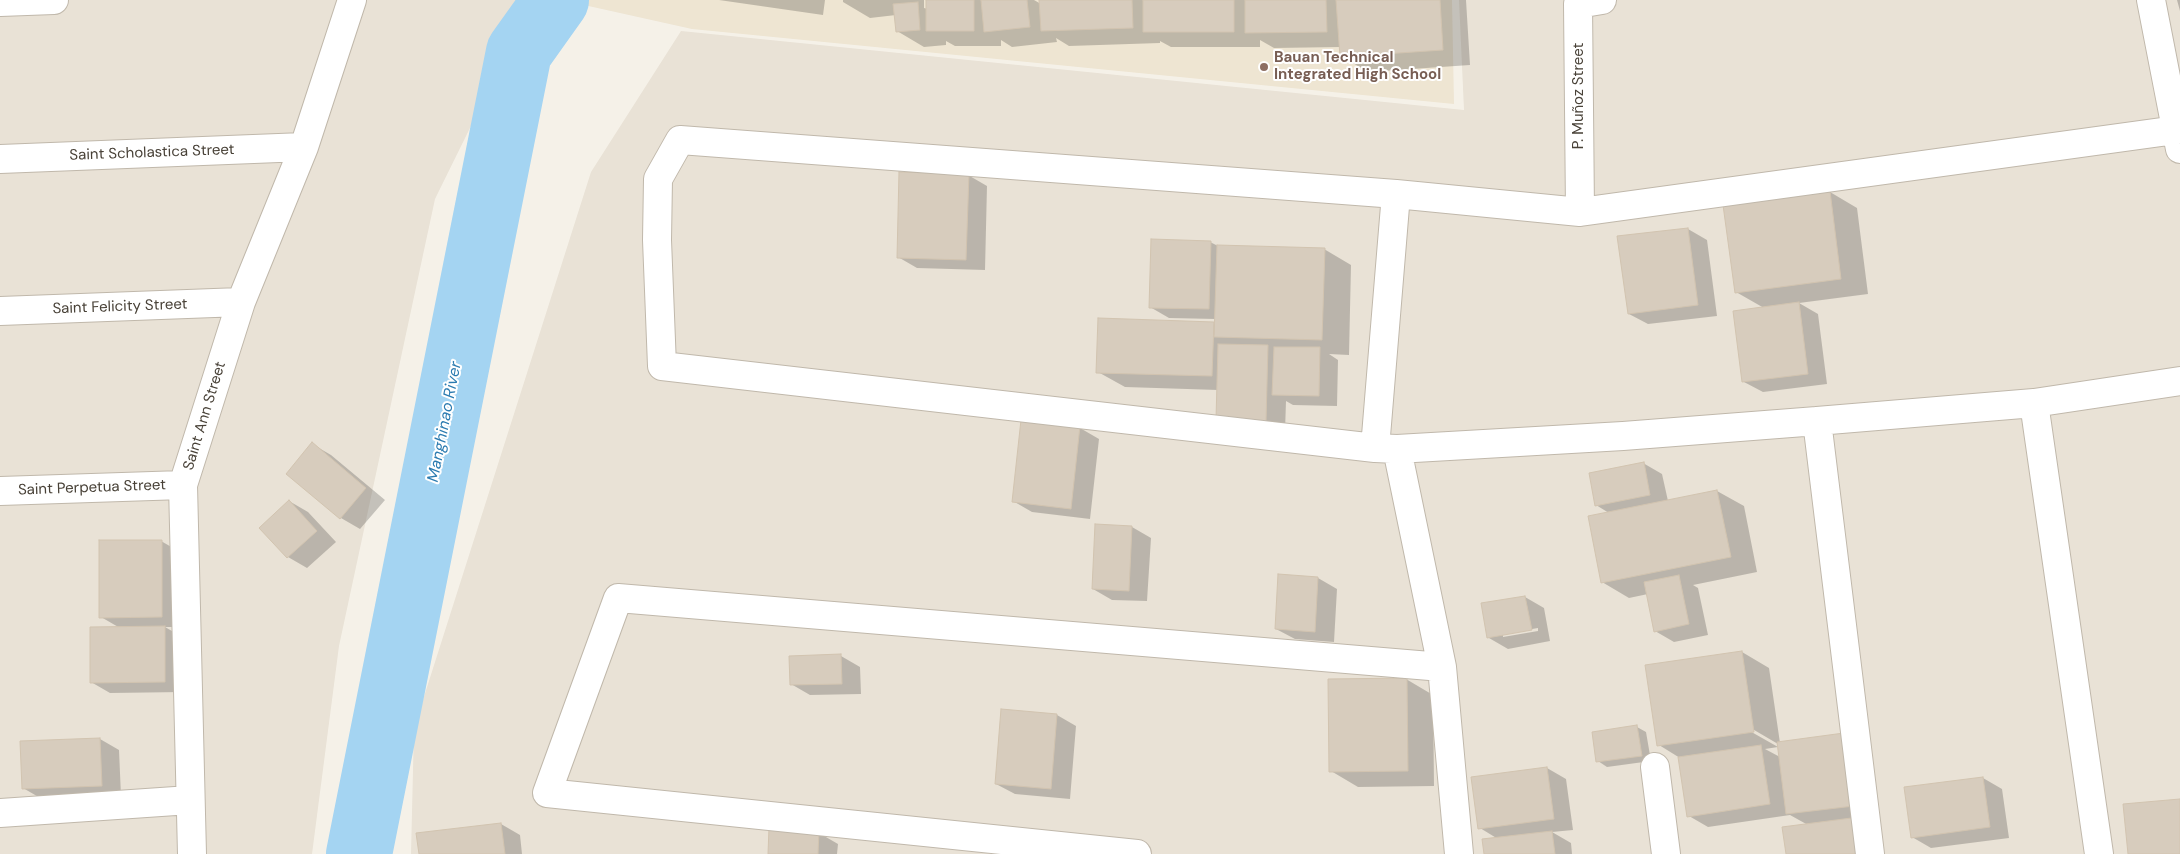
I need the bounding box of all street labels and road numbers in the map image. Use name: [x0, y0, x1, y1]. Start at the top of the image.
street label: P. Muñoz Street: [1570, 43, 1588, 149]
street label: Saint Scholastica Street: [69, 141, 235, 165]
street label: Saint Felicity Street: [52, 296, 188, 318]
street label: Saint Ann Street: [180, 360, 230, 472]
street label: Saint Perpetua Street: [18, 476, 166, 500]

